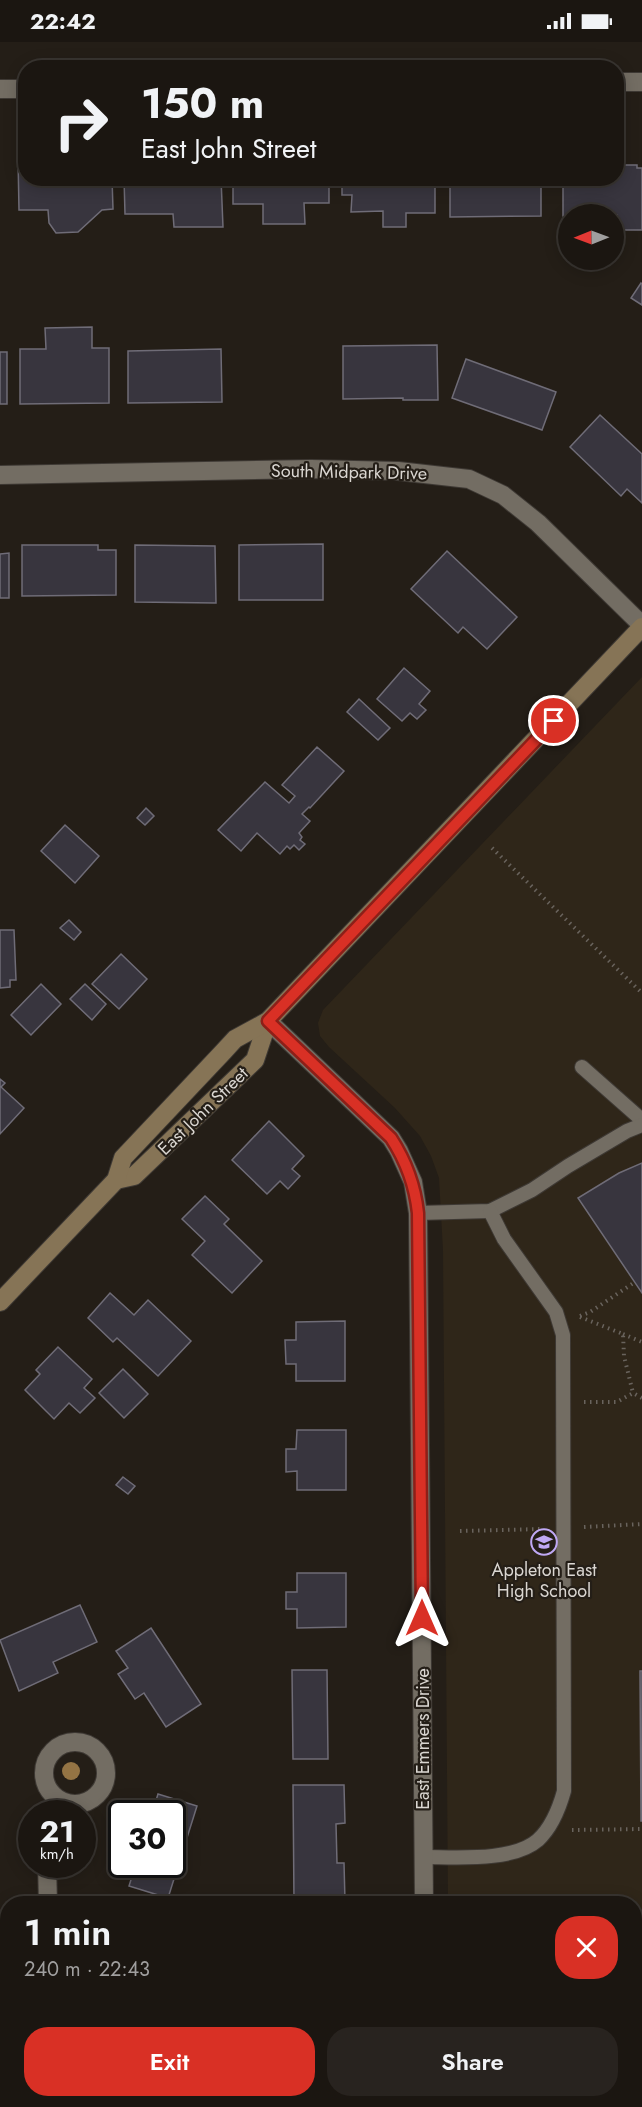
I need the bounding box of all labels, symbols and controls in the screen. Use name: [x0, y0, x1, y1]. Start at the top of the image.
text: 22:42: [30, 5, 96, 37]
text: 150 m: [141, 73, 264, 134]
icon: right: [42, 84, 120, 162]
text: East John Street: [141, 129, 316, 168]
north arrow: [558, 204, 624, 270]
map controls: [558, 204, 624, 270]
street label: South Midpark Drive: [271, 458, 427, 486]
pin: [528, 695, 579, 746]
icon: arrive: [537, 704, 570, 737]
street label: East John Street: [152, 1061, 255, 1161]
school or university icon: Appleton East High School: [529, 1527, 559, 1557]
place label: Appleton East High School: [492, 1557, 597, 1604]
position arrow: [390, 1586, 454, 1650]
street label: East Emmers Drive: [410, 1668, 436, 1810]
speed limit sign: 30: [108, 1800, 186, 1878]
text: 21: [40, 1810, 74, 1853]
text: km/h: [40, 1843, 74, 1865]
text: 1 min: [24, 1906, 111, 1958]
button: close: [555, 1916, 618, 1979]
text: 240 m · 22:43: [24, 1955, 150, 1984]
button: Exit: [24, 2027, 315, 2096]
button: Share: [327, 2027, 618, 2096]

